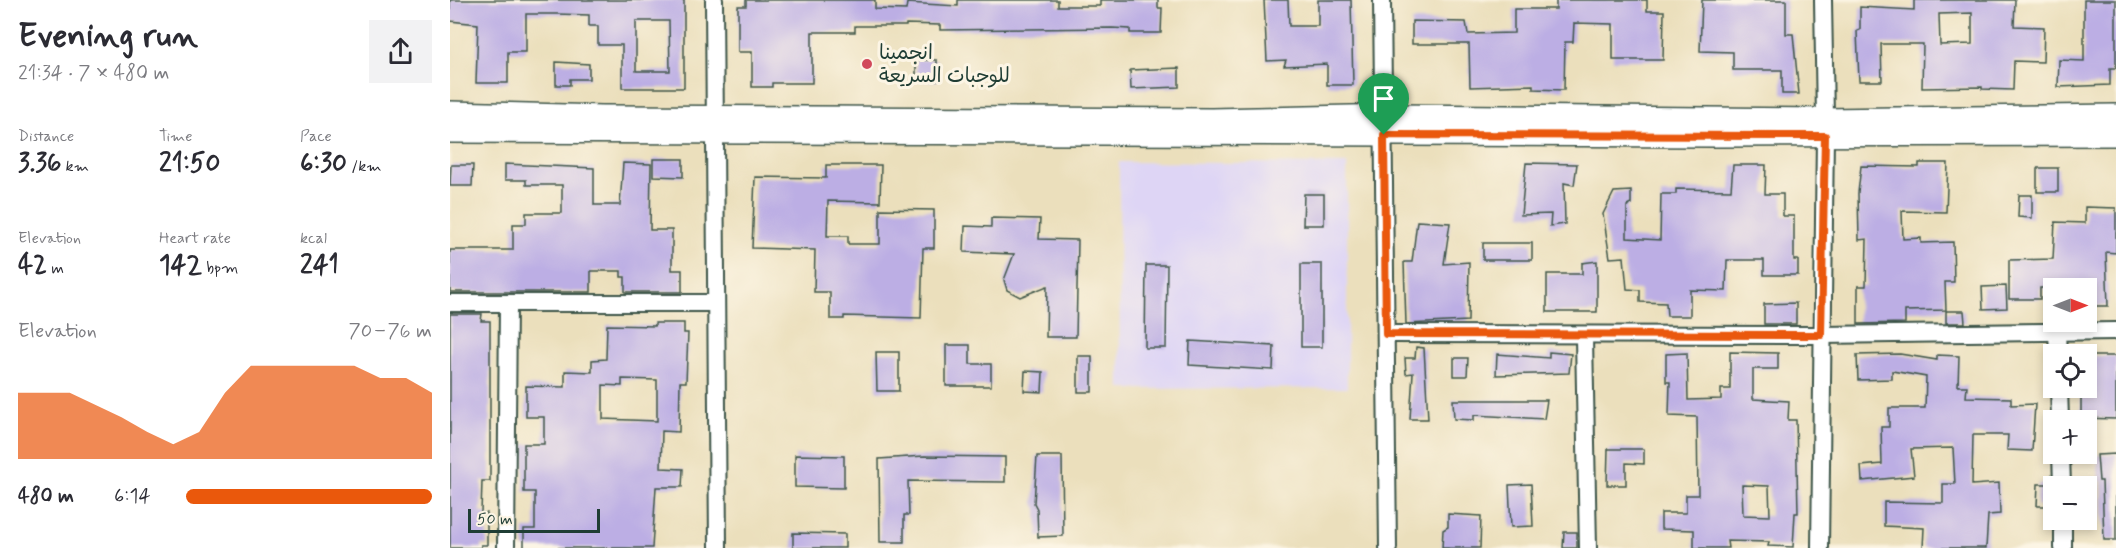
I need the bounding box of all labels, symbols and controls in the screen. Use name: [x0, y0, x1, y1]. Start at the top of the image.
text: Evening run: [18, 15, 198, 59]
button: share: [369, 20, 432, 83]
place label: انجمينا للوجبات السريعة: [879, 40, 1010, 90]
marker: انجمينا للوجبات السريعة: [860, 57, 874, 71]
text: 21:34 · 7 × 480 m: [18, 60, 169, 87]
pin: [1358, 73, 1409, 135]
icon: arrive: [1367, 82, 1400, 115]
text: Distance: [18, 126, 74, 147]
text: Time: [159, 126, 193, 147]
text: Pace: [300, 126, 332, 147]
text: 3.36: [18, 147, 61, 181]
text: 21:50: [159, 147, 220, 181]
text: 6:30: [300, 147, 347, 181]
text: km: [61, 156, 89, 177]
text: /km: [347, 156, 382, 177]
text: Elevation: [18, 228, 81, 249]
text: Heart rate: [159, 228, 231, 249]
text: kcal: [300, 228, 327, 249]
text: 42: [18, 249, 47, 283]
text: 142: [159, 249, 202, 283]
text: 241: [300, 249, 339, 283]
text: m: [47, 258, 64, 279]
text: bpm: [202, 258, 238, 279]
north arrow: [2043, 278, 2097, 332]
map controls: [2043, 278, 2097, 530]
text: Elevation: [18, 318, 97, 345]
text: 70–76 m: [349, 318, 432, 345]
button: locate: [2043, 344, 2097, 398]
button: +: [2043, 410, 2097, 464]
button: −: [2043, 476, 2097, 530]
text: 480 m: [18, 483, 74, 510]
text: 6:14: [114, 483, 151, 510]
scale bar: [468, 506, 600, 534]
text: 50 m: [477, 509, 513, 530]

